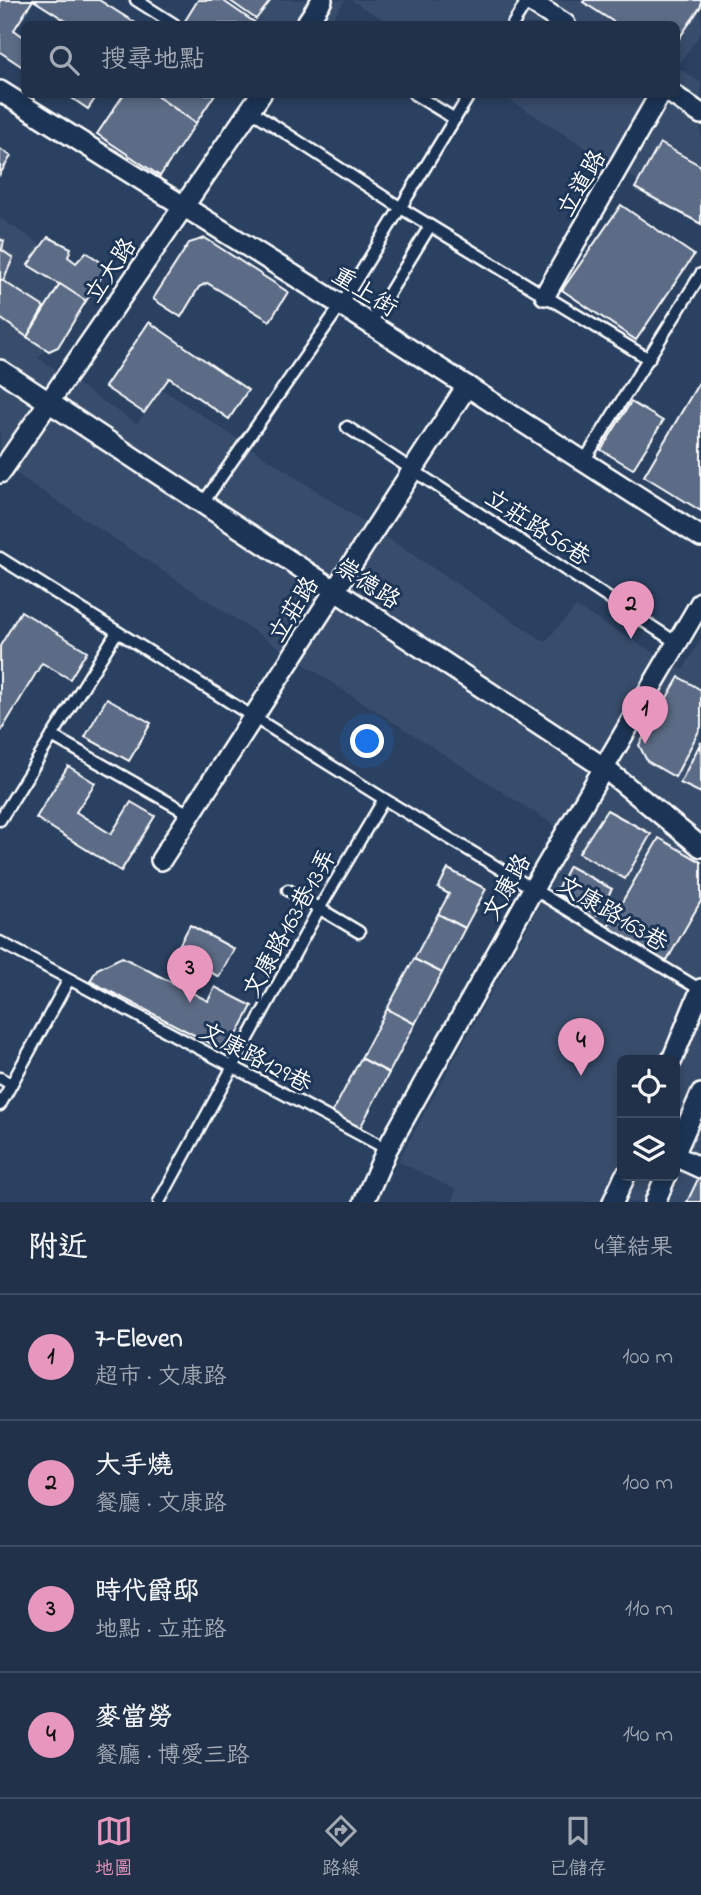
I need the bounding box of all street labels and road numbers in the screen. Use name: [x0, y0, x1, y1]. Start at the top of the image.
street label: 立道路: [550, 144, 616, 224]
street label: 立大路: [77, 232, 147, 311]
street label: 重上街: [324, 259, 403, 327]
street label: 立莊路56巷: [477, 482, 597, 577]
street label: 崇德路: [327, 551, 406, 619]
street label: 立莊路: [261, 571, 329, 650]
street label: 文康路163巷13弄: [236, 843, 347, 1005]
street label: 文康路: [475, 848, 541, 928]
street label: 文康路163巷: [550, 868, 674, 962]
street label: 文康路129巷: [192, 1015, 317, 1103]

